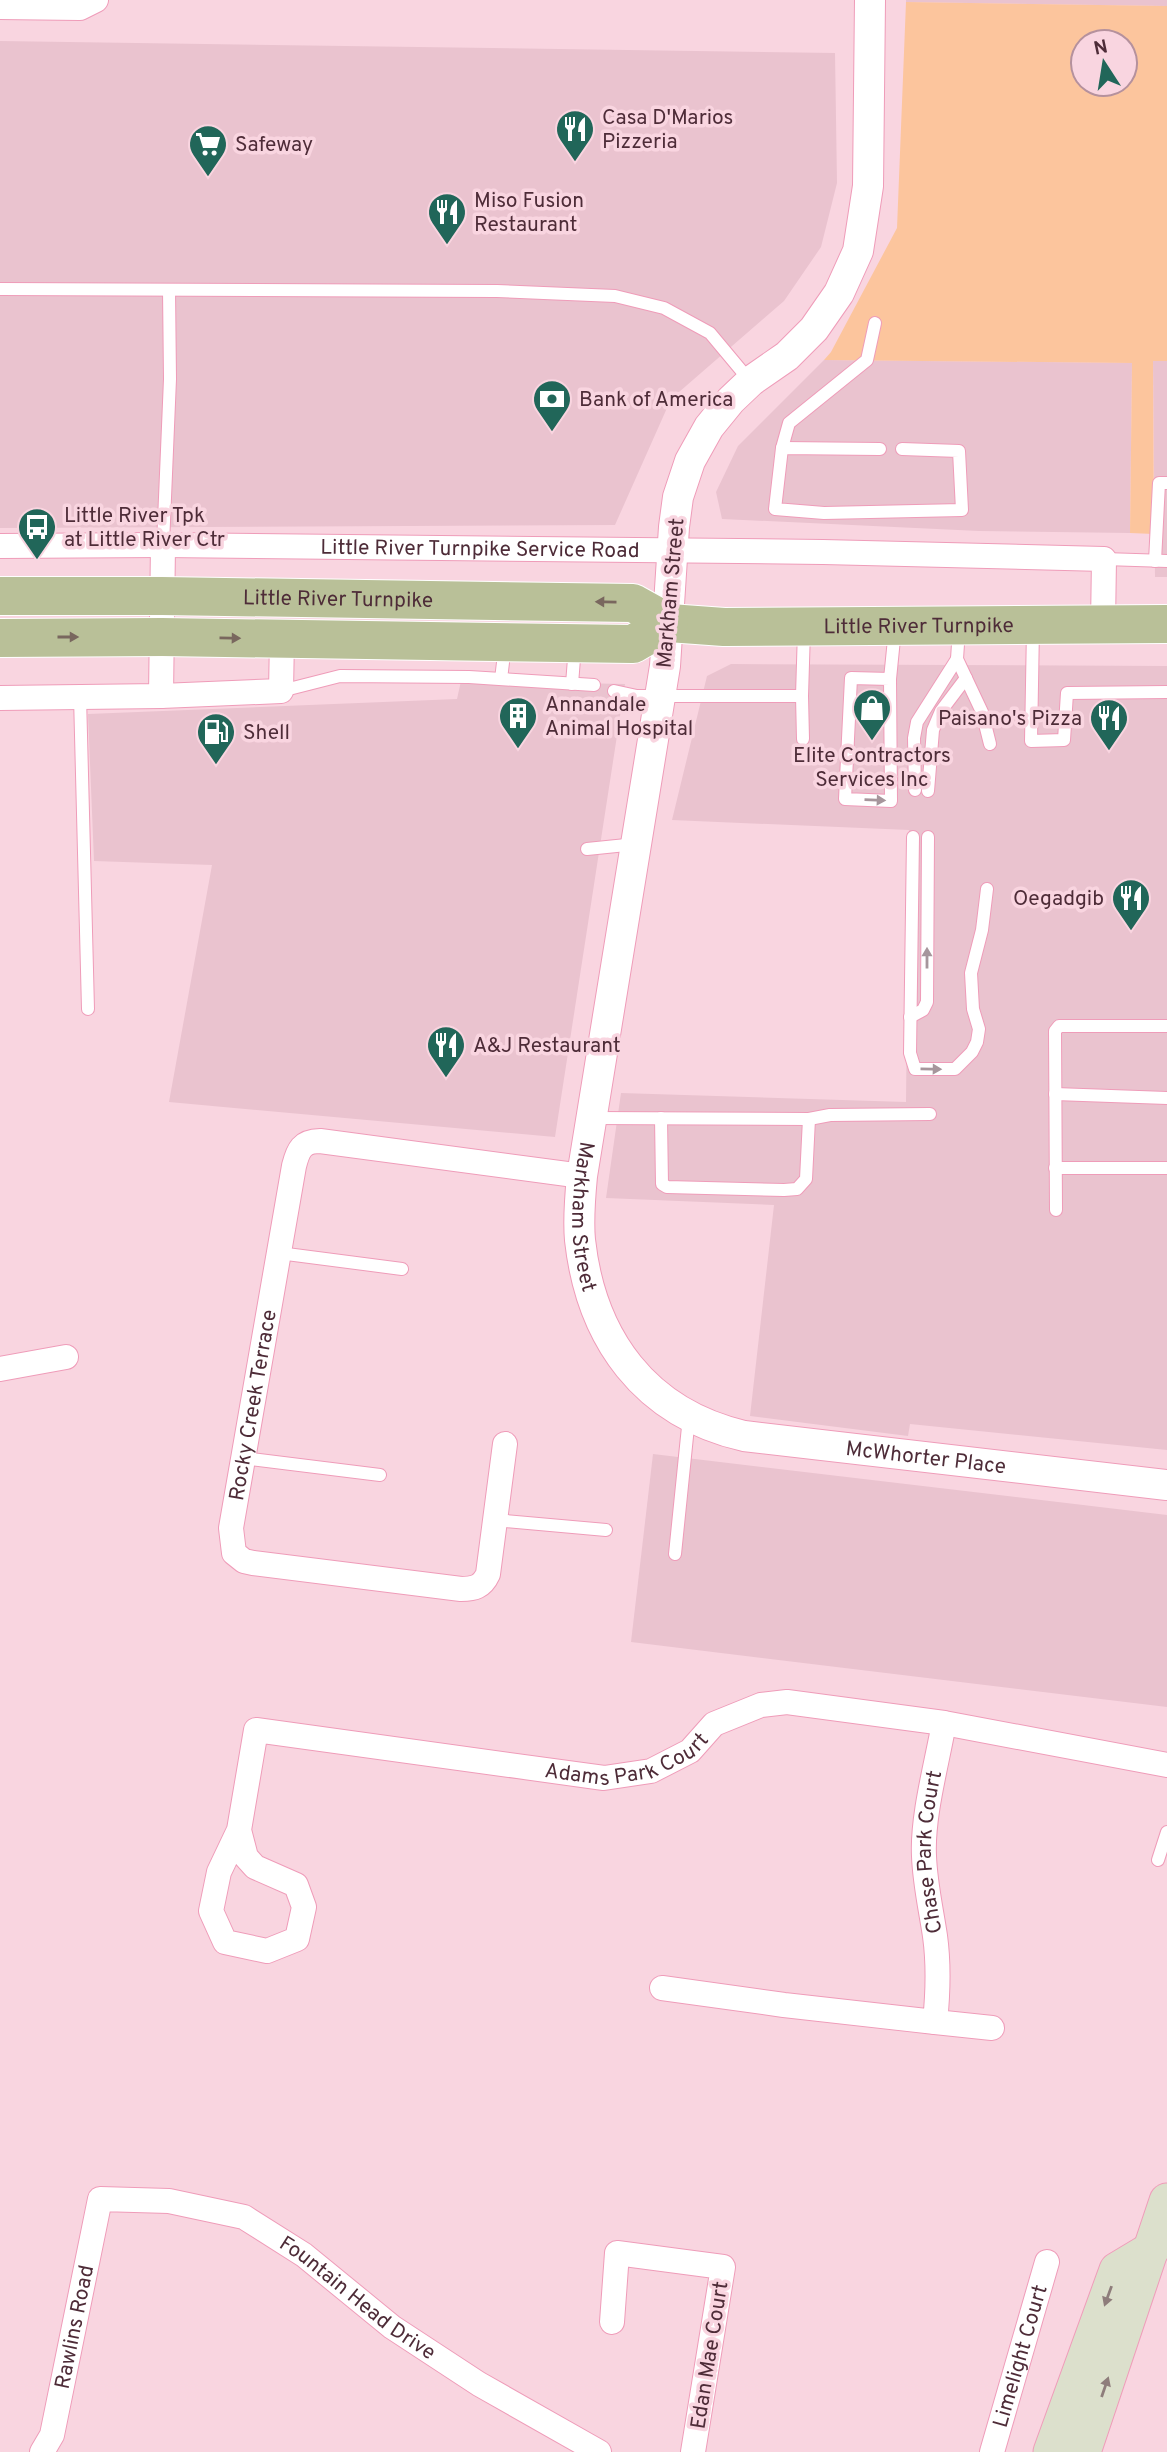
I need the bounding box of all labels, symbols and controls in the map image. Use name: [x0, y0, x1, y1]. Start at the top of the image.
north arrow: [1069, 28, 1139, 98]
text: N: [1092, 35, 1110, 61]
place label: Casa D'Marios Pizzeria: [602, 105, 733, 156]
restaurant icon: Casa D'Marios Pizzeria: [554, 108, 596, 163]
supermarket icon: Safeway: [187, 123, 229, 178]
place label: Safeway: [235, 132, 313, 159]
place label: Miso Fusion Restaurant: [474, 188, 584, 239]
restaurant icon: Miso Fusion Restaurant: [426, 191, 468, 246]
bank icon: Bank of America: [531, 378, 573, 433]
place label: Bank of America: [579, 387, 733, 414]
place label: Little River Tpk at Little River Ctr: [64, 503, 225, 554]
bus stop icon: Little River Tpk at Little River Ctr: [16, 506, 58, 561]
street label: Markham Street: [651, 517, 692, 669]
street label: Little River Turnpike Service Road: [320, 535, 640, 565]
street label: Little River Turnpike: [243, 585, 433, 615]
one-way arrow: [595, 597, 617, 608]
street label: Little River Turnpike: [823, 613, 1014, 641]
one-way arrow: [57, 631, 79, 643]
one-way arrow: [219, 632, 241, 644]
shop icon: Elite Contractors Services Inc: [851, 687, 893, 742]
place label: Annandale Animal Hospital: [545, 692, 693, 743]
building icon: Annandale Animal Hospital: [497, 695, 539, 750]
restaurant icon: Paisano's Pizza: [1088, 697, 1130, 752]
place label: Paisano's Pizza: [938, 706, 1082, 733]
fuel station icon: Shell: [195, 711, 237, 766]
place label: Shell: [243, 720, 290, 747]
place label: Elite Contractors Services Inc: [793, 743, 951, 794]
one-way arrow: [864, 795, 886, 806]
restaurant icon: Oegadgib: [1110, 877, 1152, 932]
place label: Oegadgib: [1013, 886, 1104, 913]
one-way arrow: [921, 947, 933, 969]
restaurant icon: A&J Restaurant: [425, 1024, 467, 1079]
place label: A&J Restaurant: [473, 1033, 621, 1060]
one-way arrow: [921, 1063, 943, 1075]
street label: Markham Street: [564, 1139, 602, 1295]
street label: Rocky Creek Terrace: [224, 1308, 284, 1503]
street label: McWhorter Place: [844, 1436, 1008, 1481]
street label: Adams Park Court: [543, 1727, 715, 1794]
street label: Chase Park Court: [912, 1768, 949, 1935]
street label: Fountain Head Drive: [274, 2231, 440, 2367]
street label: Rawlins Road: [50, 2263, 101, 2392]
street label: Edan Mae Court: [685, 2279, 735, 2431]
street label: Limelight Court: [988, 2282, 1055, 2431]
one-way arrow: [1102, 2285, 1113, 2306]
one-way arrow: [1100, 2377, 1111, 2398]

